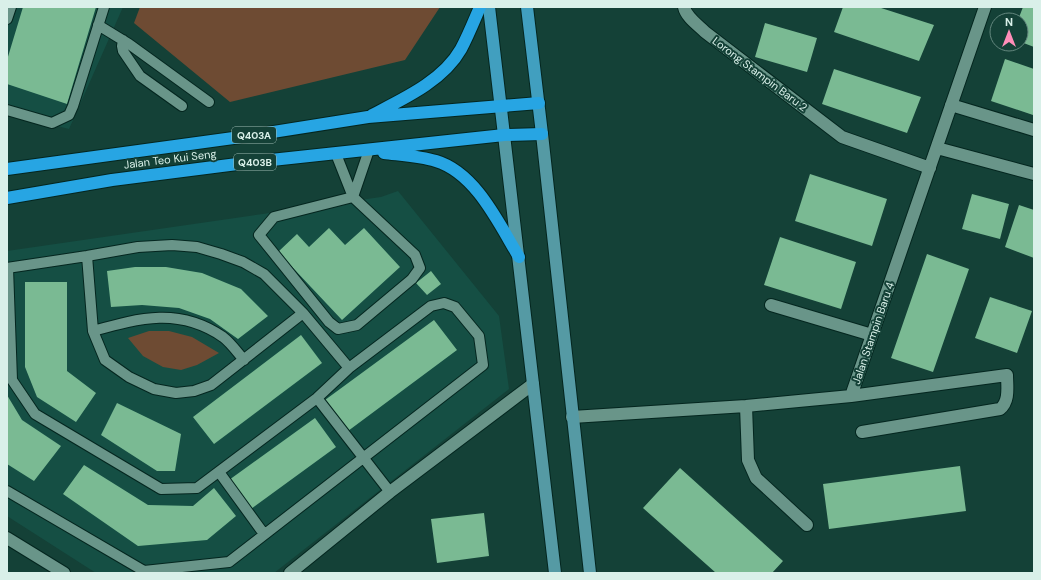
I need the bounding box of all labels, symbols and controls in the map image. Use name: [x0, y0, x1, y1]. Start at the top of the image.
north arrow: [989, 12, 1029, 52]
text: N: [1005, 15, 1013, 29]
street label: Lorong Stampin Baru 2: [710, 34, 810, 114]
road number: Q403A: [232, 127, 276, 143]
street label: Jalan Teo Kui Seng: [123, 146, 217, 172]
road number: Q403B: [234, 154, 276, 170]
street label: Jalan Stampin Baru 4: [849, 280, 897, 386]

